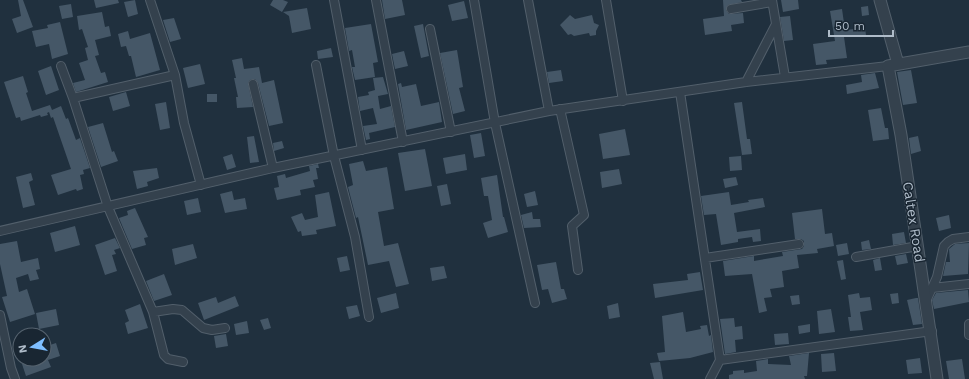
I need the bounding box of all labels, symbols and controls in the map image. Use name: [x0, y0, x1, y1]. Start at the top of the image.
scale bar: [829, 12, 893, 38]
text: 50 m: [835, 19, 865, 33]
street label: Caltex Road: [900, 181, 928, 263]
north arrow: [12, 327, 52, 367]
text: N: [16, 344, 30, 354]

